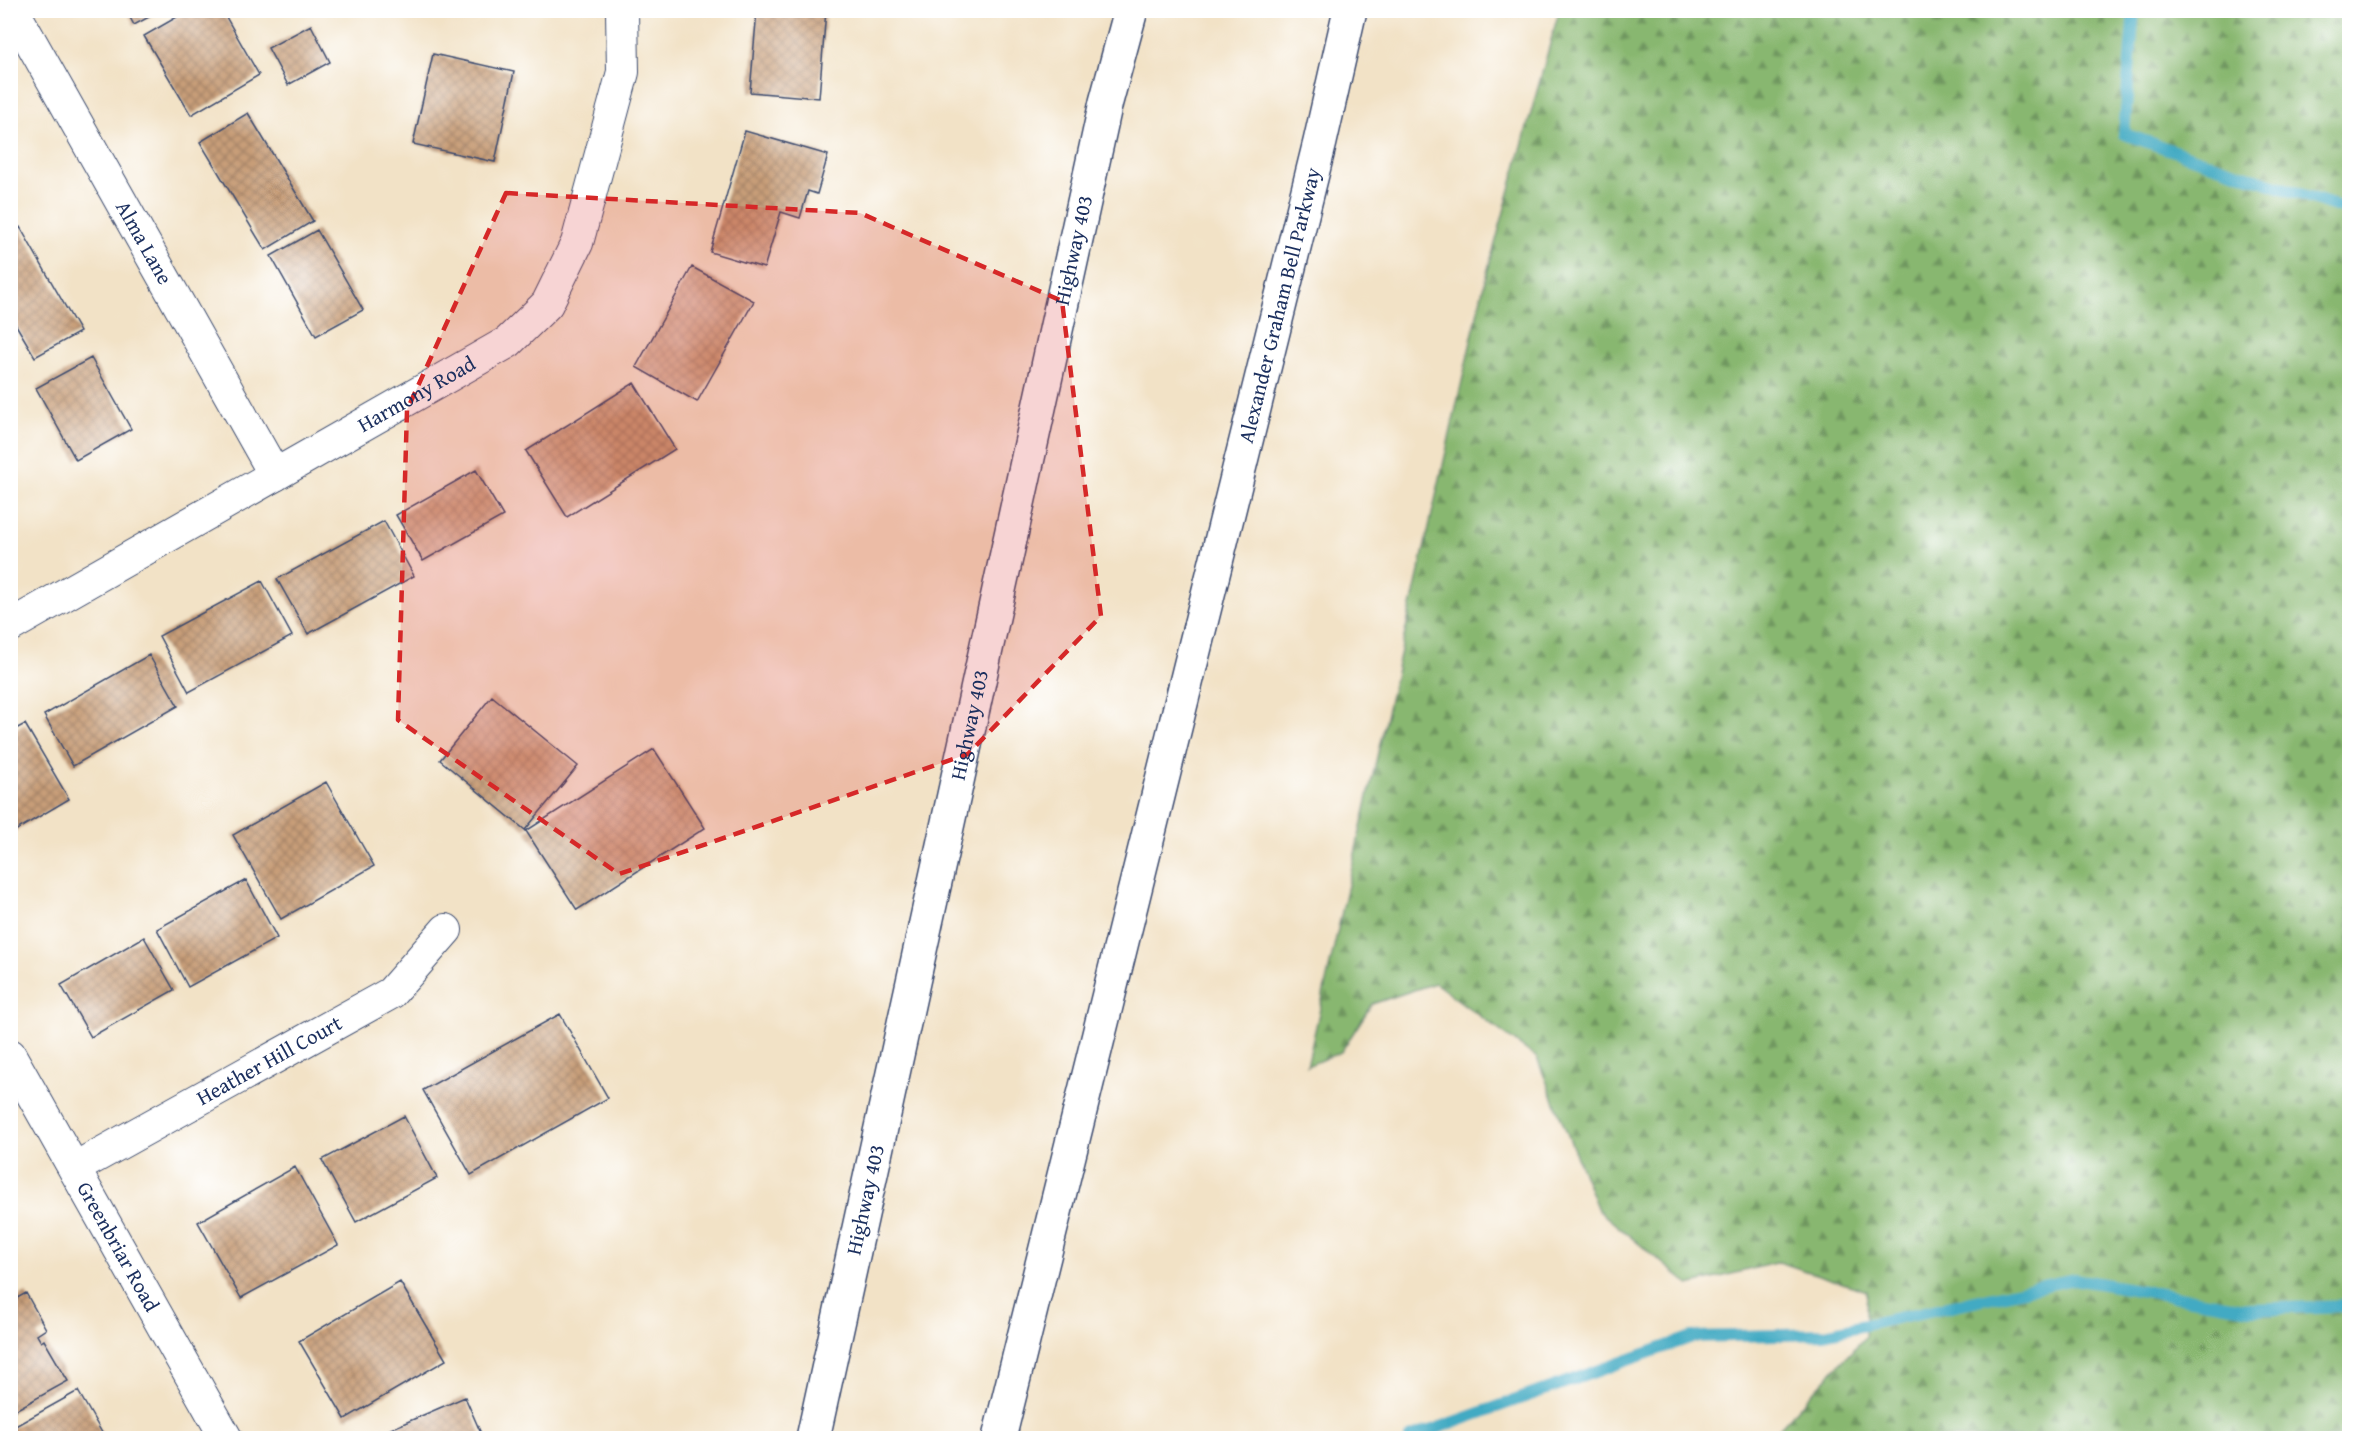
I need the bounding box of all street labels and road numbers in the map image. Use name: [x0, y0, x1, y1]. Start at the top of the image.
street label: Alexander Graham Bell Parkway: [1230, 163, 1328, 446]
street label: Highway 403: [1046, 192, 1100, 308]
street label: Alma Lane: [108, 195, 181, 290]
street label: Harmony Road: [352, 347, 482, 440]
street label: Highway 403: [942, 667, 996, 783]
street label: Heather Hill Court: [191, 1007, 348, 1113]
street label: Highway 403: [838, 1141, 892, 1258]
street label: Greenbriar Road: [69, 1176, 168, 1318]

